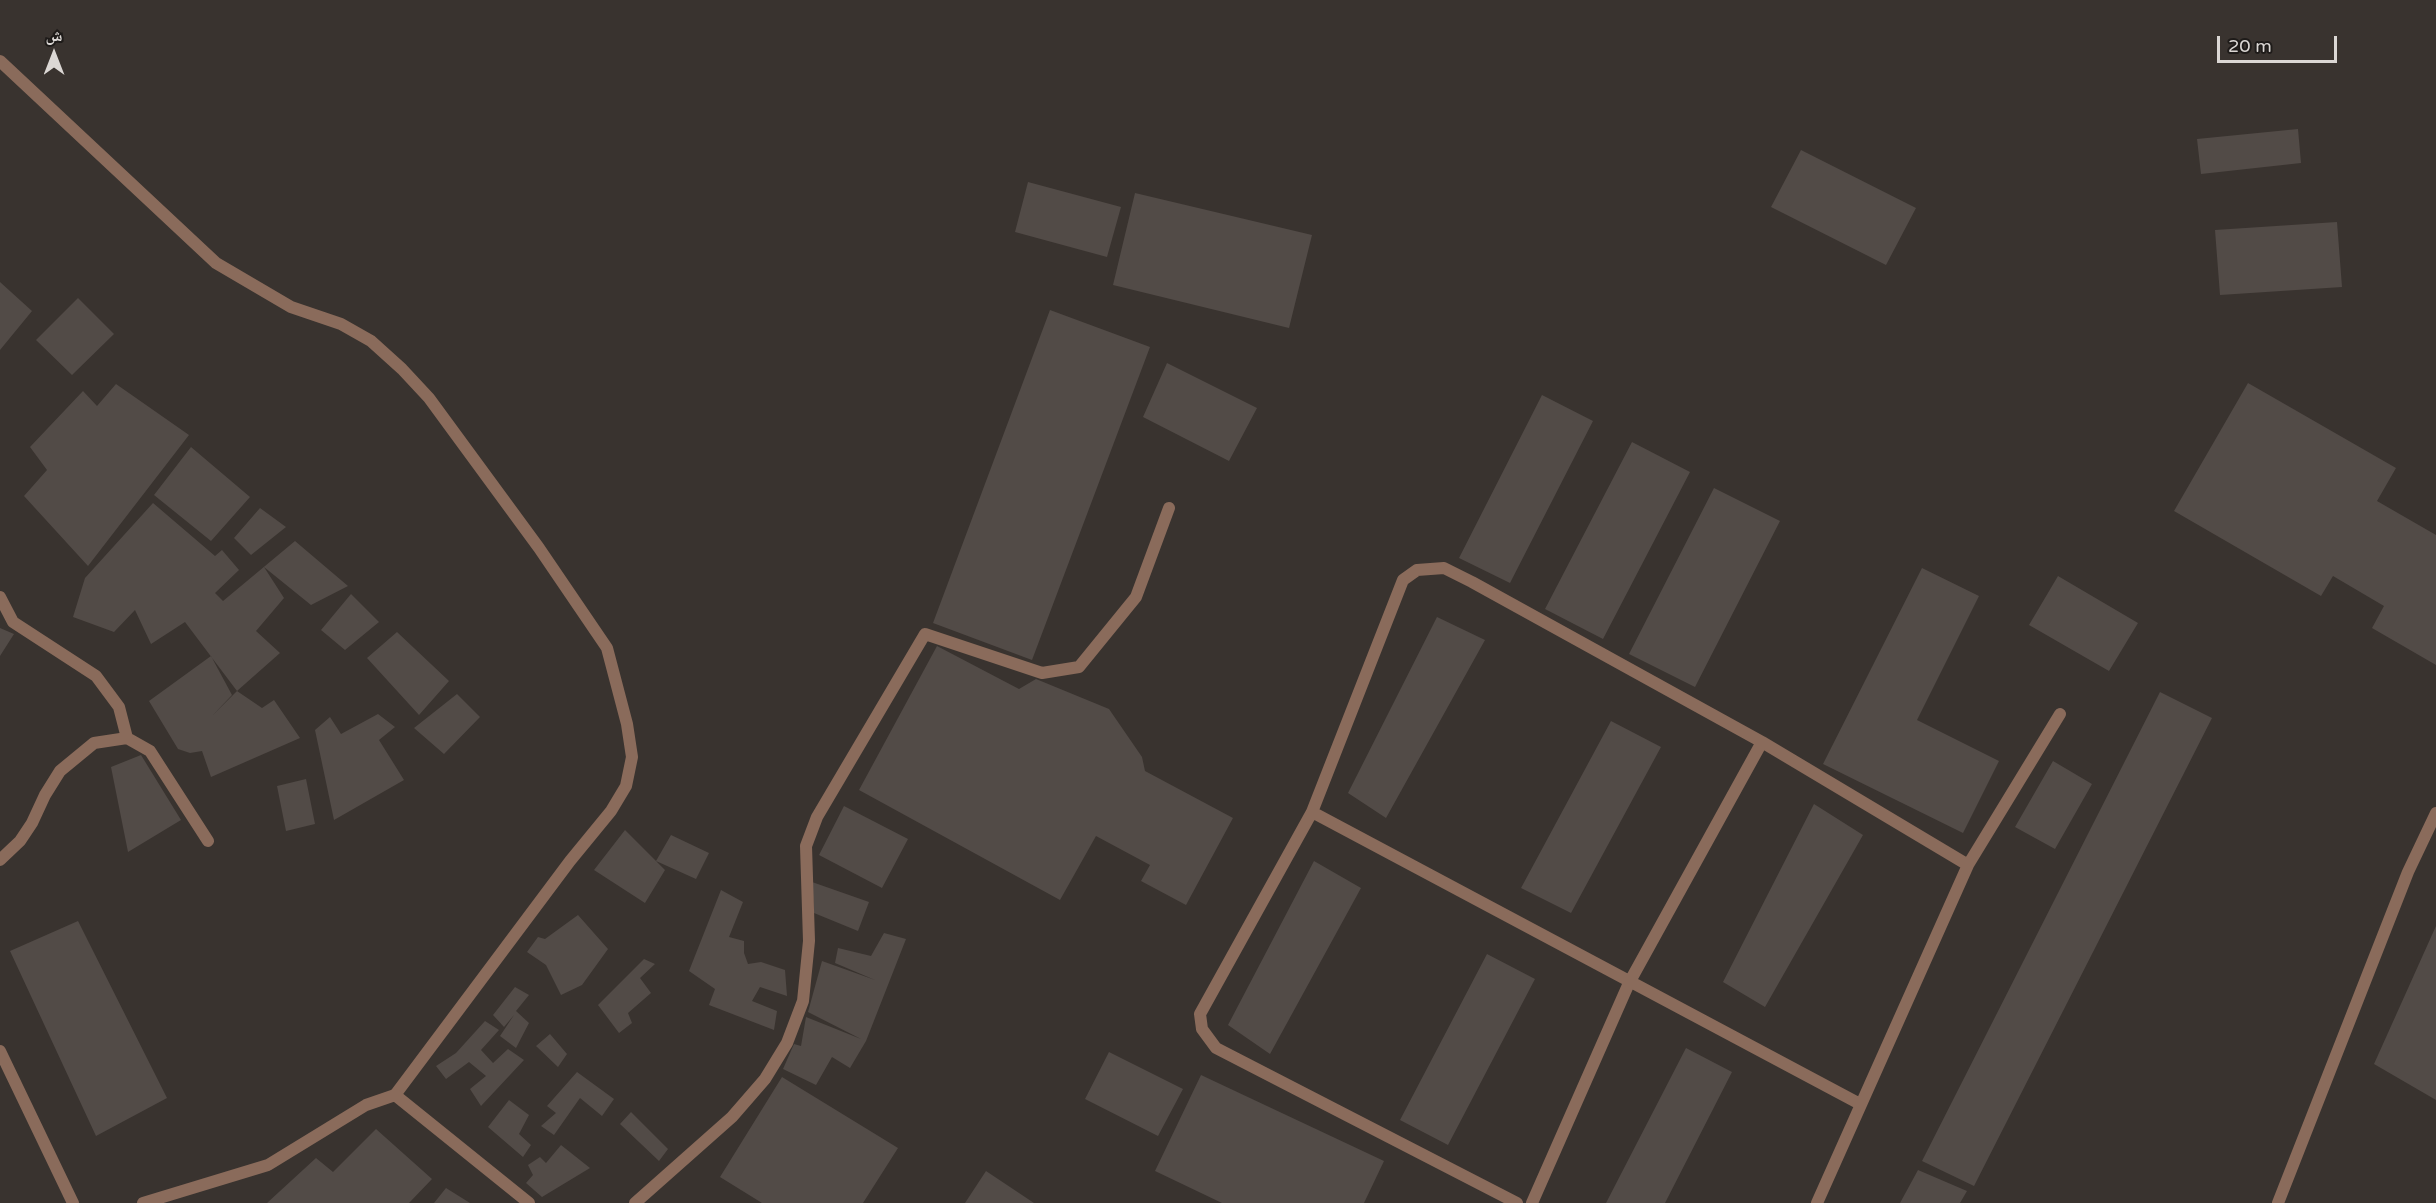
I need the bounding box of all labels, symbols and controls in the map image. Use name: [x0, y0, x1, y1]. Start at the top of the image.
north arrow: [24, 24, 84, 84]
scale bar: [2220, 24, 2340, 62]
text: ش: [46, 26, 62, 46]
text: 20 m: [2228, 35, 2272, 57]

